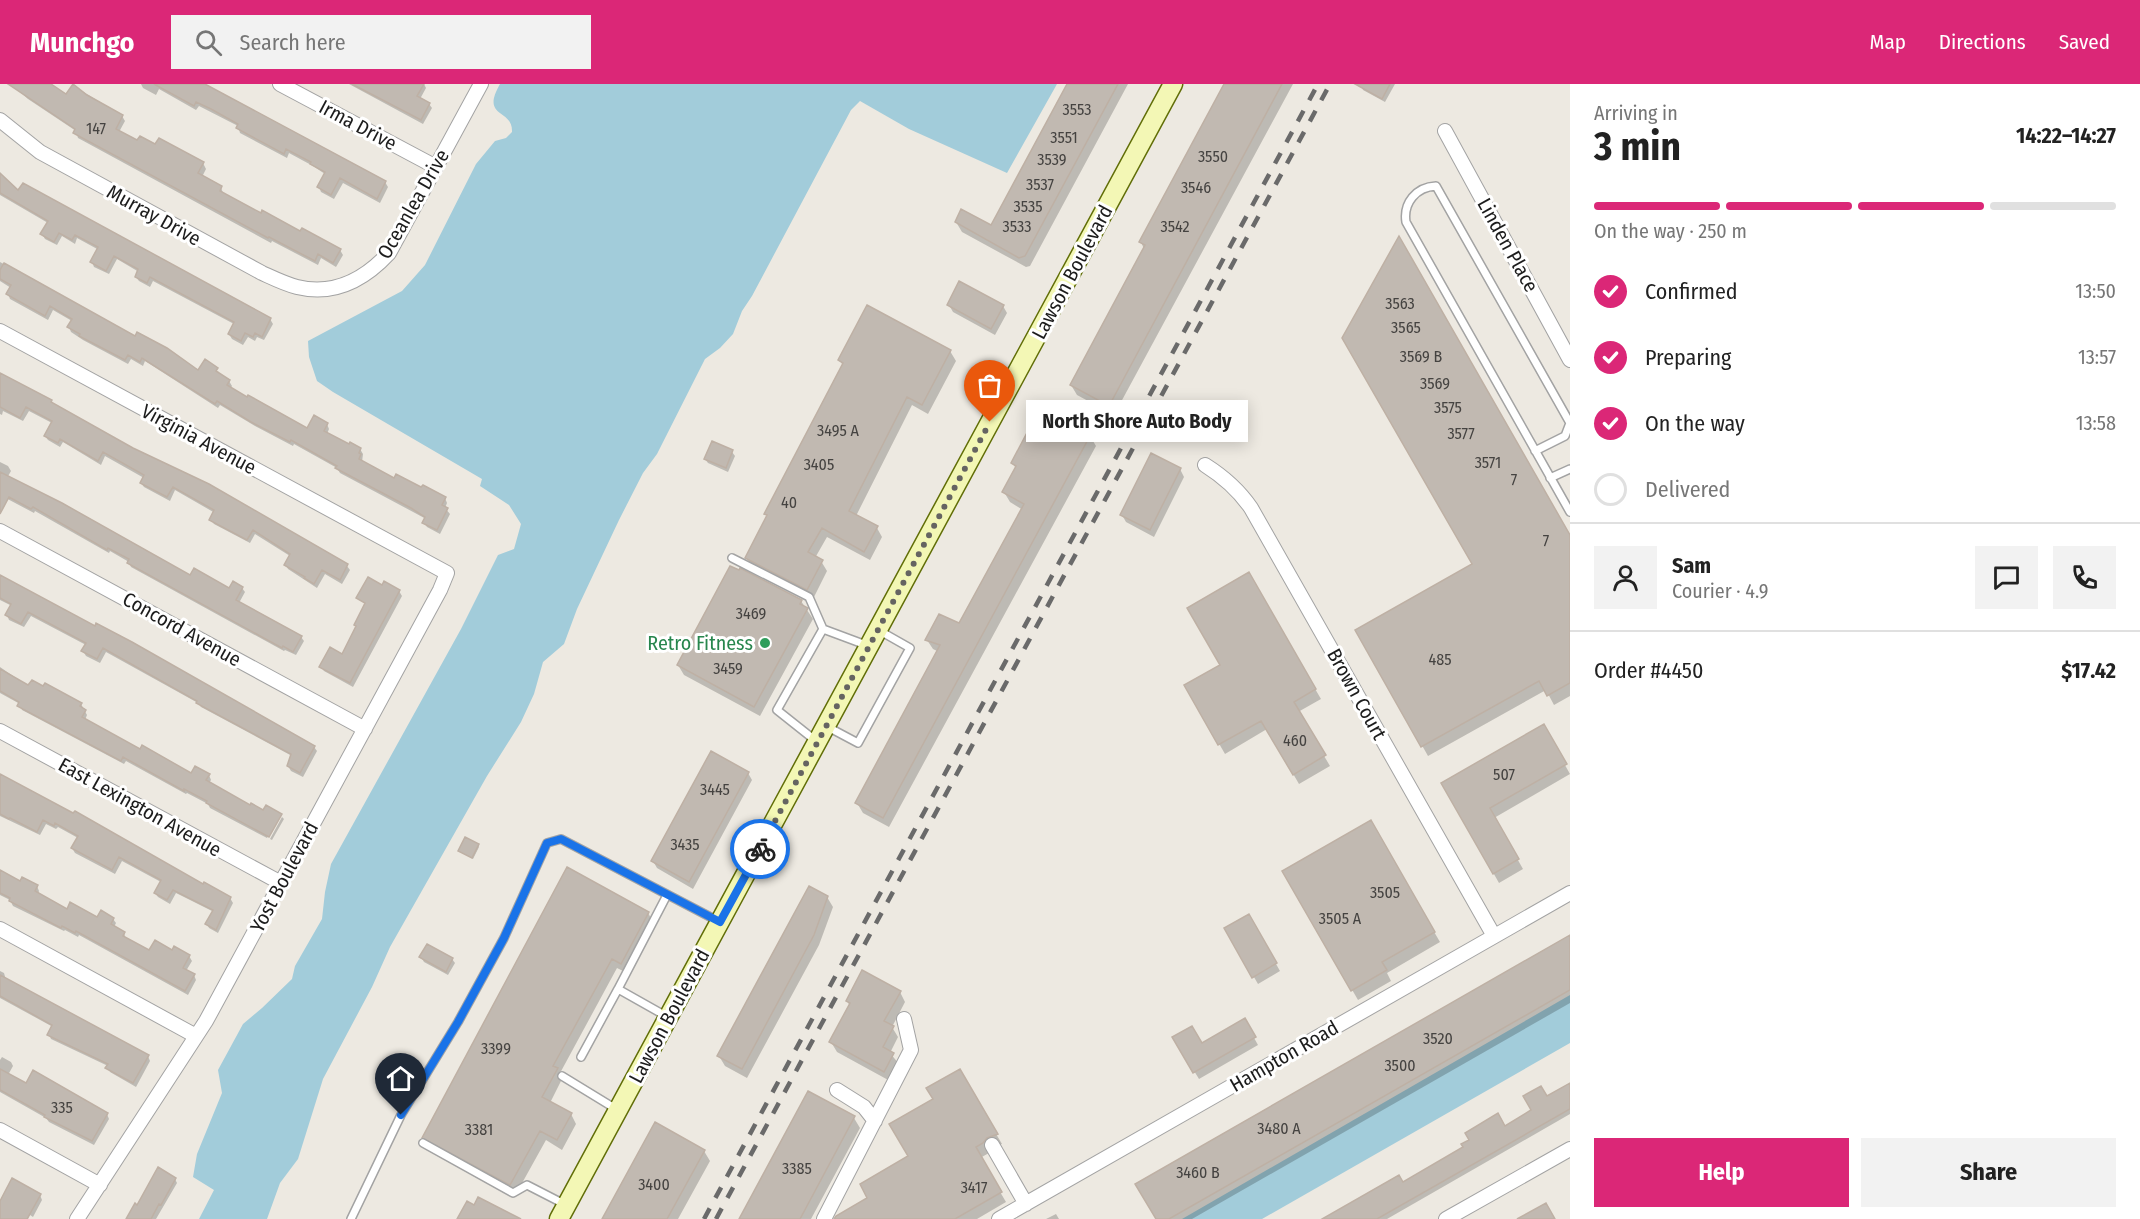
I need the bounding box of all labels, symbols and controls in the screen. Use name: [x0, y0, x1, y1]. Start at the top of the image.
search box: [171, 15, 591, 69]
text: Munchgo: [30, 26, 135, 59]
icon: search: [192, 26, 225, 59]
text: Search here: [240, 29, 346, 56]
text: Map: [1869, 29, 1906, 55]
text: Directions: [1939, 29, 2026, 55]
text: Saved: [2059, 29, 2110, 55]
street label: Irma Drive: [315, 95, 401, 155]
house number: 3553: [1063, 100, 1091, 119]
text: Arriving in: [1594, 101, 1678, 125]
house number: 147: [86, 119, 107, 138]
text: 14:22–14:27: [2016, 122, 2116, 149]
text: 3 min: [1594, 124, 1681, 170]
house number: 3551: [1050, 128, 1078, 147]
street label: Oceanlea Drive: [372, 145, 454, 263]
house number: 3550: [1198, 147, 1228, 166]
house number: 3539: [1037, 150, 1067, 169]
house number: 3537: [1026, 175, 1055, 194]
house number: 3546: [1181, 178, 1211, 197]
street label: Murray Drive: [103, 179, 205, 251]
street label: Linden Place: [1472, 194, 1544, 296]
house number: 3535: [1013, 197, 1043, 216]
street label: Lawson Boulevard: [1027, 201, 1117, 343]
house number: 3533: [1003, 217, 1031, 236]
house number: 3542: [1160, 217, 1190, 236]
text: On the way · 250 m: [1594, 219, 1747, 243]
icon: check: [1594, 275, 1627, 308]
text: Confirmed: [1645, 278, 1738, 305]
text: 13:50: [2075, 279, 2116, 303]
house number: 3563: [1385, 294, 1415, 313]
house number: 3565: [1391, 318, 1421, 337]
icon: check: [1594, 341, 1627, 374]
text: Preparing: [1645, 344, 1731, 371]
text: 13:57: [2078, 345, 2116, 369]
house number: 3569 B: [1400, 347, 1443, 366]
pin: [964, 360, 1015, 422]
icon: bag: [973, 369, 1006, 402]
house number: 3569: [1420, 374, 1450, 393]
house number: 3575: [1434, 398, 1462, 417]
street label: Virginia Avenue: [137, 399, 261, 479]
callout: North Shore Auto Body: [1026, 401, 1248, 443]
icon: check: [1594, 407, 1627, 440]
text: North Shore Auto Body: [1042, 409, 1232, 433]
text: On the way: [1645, 410, 1745, 437]
text: 13:58: [2076, 411, 2116, 435]
house number: 3495 A: [817, 421, 860, 440]
house number: 3577: [1447, 424, 1475, 443]
house number: 3571: [1475, 453, 1501, 472]
house number: 3405: [804, 455, 834, 474]
house number: 7: [1511, 470, 1518, 489]
text: Delivered: [1645, 476, 1730, 503]
house number: 40: [781, 493, 797, 512]
house number: 7: [1543, 531, 1550, 550]
button: person: [1594, 546, 1657, 609]
button: chat: [1975, 546, 2038, 609]
button: phone: [2053, 546, 2116, 609]
text: Sam: [1672, 552, 1711, 579]
text: Courier · 4.9: [1672, 579, 1768, 603]
street label: Concord Avenue: [119, 587, 245, 671]
house number: 3469: [736, 604, 766, 623]
place label: Retro Fitness: [647, 631, 753, 655]
marker: Retro Fitness: [758, 636, 772, 650]
street label: Brown Court: [1322, 644, 1392, 744]
house number: 485: [1428, 650, 1452, 669]
text: Order #4450: [1594, 657, 1703, 684]
text: $17.42: [2061, 657, 2116, 684]
house number: 3459: [713, 659, 743, 678]
house number: 460: [1283, 731, 1307, 750]
street label: East Lexington Avenue: [54, 752, 226, 862]
house number: 507: [1493, 765, 1515, 784]
house number: 3445: [700, 780, 730, 799]
street label: Yost Boulevard: [245, 818, 323, 936]
courier: [730, 819, 790, 879]
icon: bike: [744, 833, 777, 866]
house number: 3435: [670, 835, 700, 854]
house number: 3505: [1370, 883, 1400, 902]
house number: 3505 A: [1319, 909, 1362, 928]
street label: Lawson Boulevard: [624, 945, 714, 1087]
street label: Hampton Road: [1225, 1015, 1343, 1097]
house number: 3520: [1423, 1029, 1453, 1048]
house number: 3399: [481, 1039, 511, 1058]
pin: [375, 1053, 426, 1115]
house number: 3500: [1384, 1056, 1416, 1075]
icon: home: [384, 1062, 417, 1095]
house number: 335: [51, 1098, 73, 1117]
house number: 3480 A: [1257, 1119, 1301, 1138]
house number: 3381: [465, 1120, 493, 1139]
button: Help: [1594, 1138, 1849, 1207]
button: Share: [1861, 1138, 2116, 1207]
house number: 3385: [782, 1159, 812, 1178]
house number: 3460 B: [1176, 1163, 1220, 1182]
house number: 3400: [638, 1175, 670, 1194]
house number: 3417: [961, 1178, 988, 1197]

